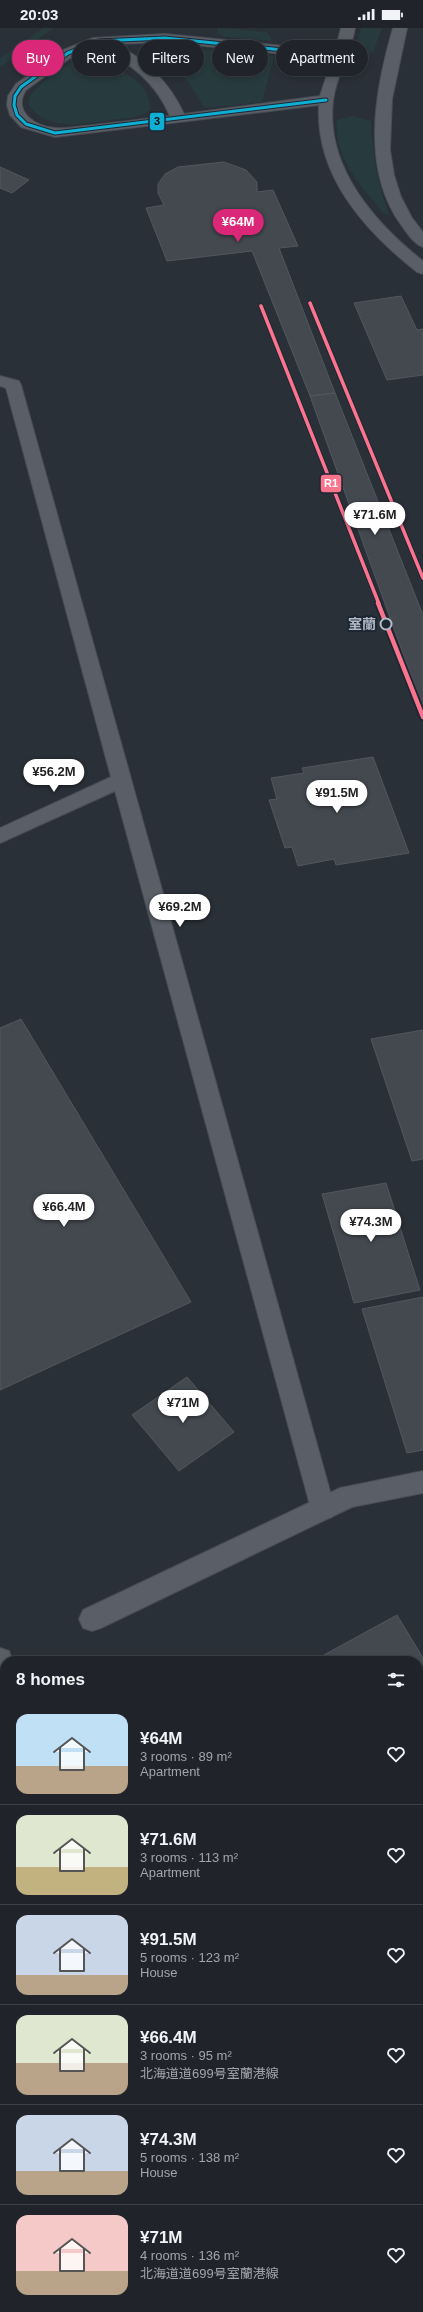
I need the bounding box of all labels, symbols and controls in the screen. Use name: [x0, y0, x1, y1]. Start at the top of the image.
text: 20:03: [20, 6, 58, 23]
chip: Buy: [12, 40, 64, 76]
chip: Rent: [72, 40, 130, 76]
chip: Filters: [138, 40, 204, 76]
chip: New: [212, 40, 268, 76]
chip: Apartment: [276, 40, 368, 76]
line badge: 3: [149, 112, 165, 131]
text: 3: [154, 115, 160, 127]
pin: ¥64M: [214, 209, 262, 243]
text: ¥64M: [222, 214, 254, 229]
line badge: R1: [320, 474, 342, 493]
text: R1: [324, 477, 338, 489]
pin: ¥71.6M: [342, 502, 408, 536]
text: ¥71.6M: [353, 507, 397, 522]
place label: 室蘭: [348, 616, 376, 632]
marker: 室蘭: [379, 617, 393, 631]
pin: ¥56.2M: [21, 759, 87, 793]
text: ¥56.2M: [32, 764, 76, 779]
pin: ¥91.5M: [304, 780, 370, 814]
text: ¥91.5M: [315, 785, 359, 800]
pin: ¥69.2M: [147, 894, 213, 928]
text: ¥69.2M: [158, 899, 202, 914]
pin: ¥66.4M: [31, 1194, 97, 1228]
text: ¥66.4M: [42, 1199, 86, 1214]
pin: ¥74.3M: [338, 1209, 404, 1243]
text: ¥74.3M: [349, 1214, 393, 1229]
pin: ¥71M: [159, 1390, 207, 1424]
text: ¥71M: [167, 1395, 199, 1410]
icon: filters: [385, 1669, 407, 1691]
text: 8 homes: [16, 1670, 85, 1689]
text: ¥64M: [140, 1729, 183, 1748]
icon: home: [48, 1730, 96, 1778]
icon: heart: [385, 1743, 407, 1765]
text: 3 rooms · 89 m²: [140, 1749, 232, 1764]
text: Apartment: [140, 1764, 200, 1779]
text: ¥71.6M: [140, 1830, 197, 1849]
icon: home: [48, 1831, 96, 1879]
icon: heart: [385, 1844, 407, 1866]
text: 3 rooms · 113 m²: [140, 1850, 238, 1865]
text: Apartment: [140, 1865, 200, 1880]
text: ¥91.5M: [140, 1930, 197, 1949]
icon: home: [48, 1931, 96, 1979]
icon: heart: [385, 1944, 407, 1966]
text: 5 rooms · 123 m²: [140, 1950, 239, 1965]
text: House: [140, 1965, 178, 1980]
text: ¥66.4M: [140, 2028, 197, 2047]
icon: home: [48, 2031, 96, 2079]
icon: heart: [385, 2044, 407, 2066]
text: 3 rooms · 95 m²: [140, 2048, 232, 2063]
text: 北海道道699号室蘭港線: [140, 2066, 279, 2081]
text: ¥74.3M: [140, 2130, 197, 2149]
icon: home: [48, 2131, 96, 2179]
icon: heart: [385, 2144, 407, 2166]
text: 5 rooms · 138 m²: [140, 2150, 239, 2165]
text: House: [140, 2165, 178, 2180]
text: ¥71M: [140, 2228, 183, 2247]
icon: home: [48, 2231, 96, 2279]
icon: heart: [385, 2244, 407, 2266]
text: 4 rooms · 136 m²: [140, 2248, 239, 2263]
text: 北海道道699号室蘭港線: [140, 2266, 279, 2281]

